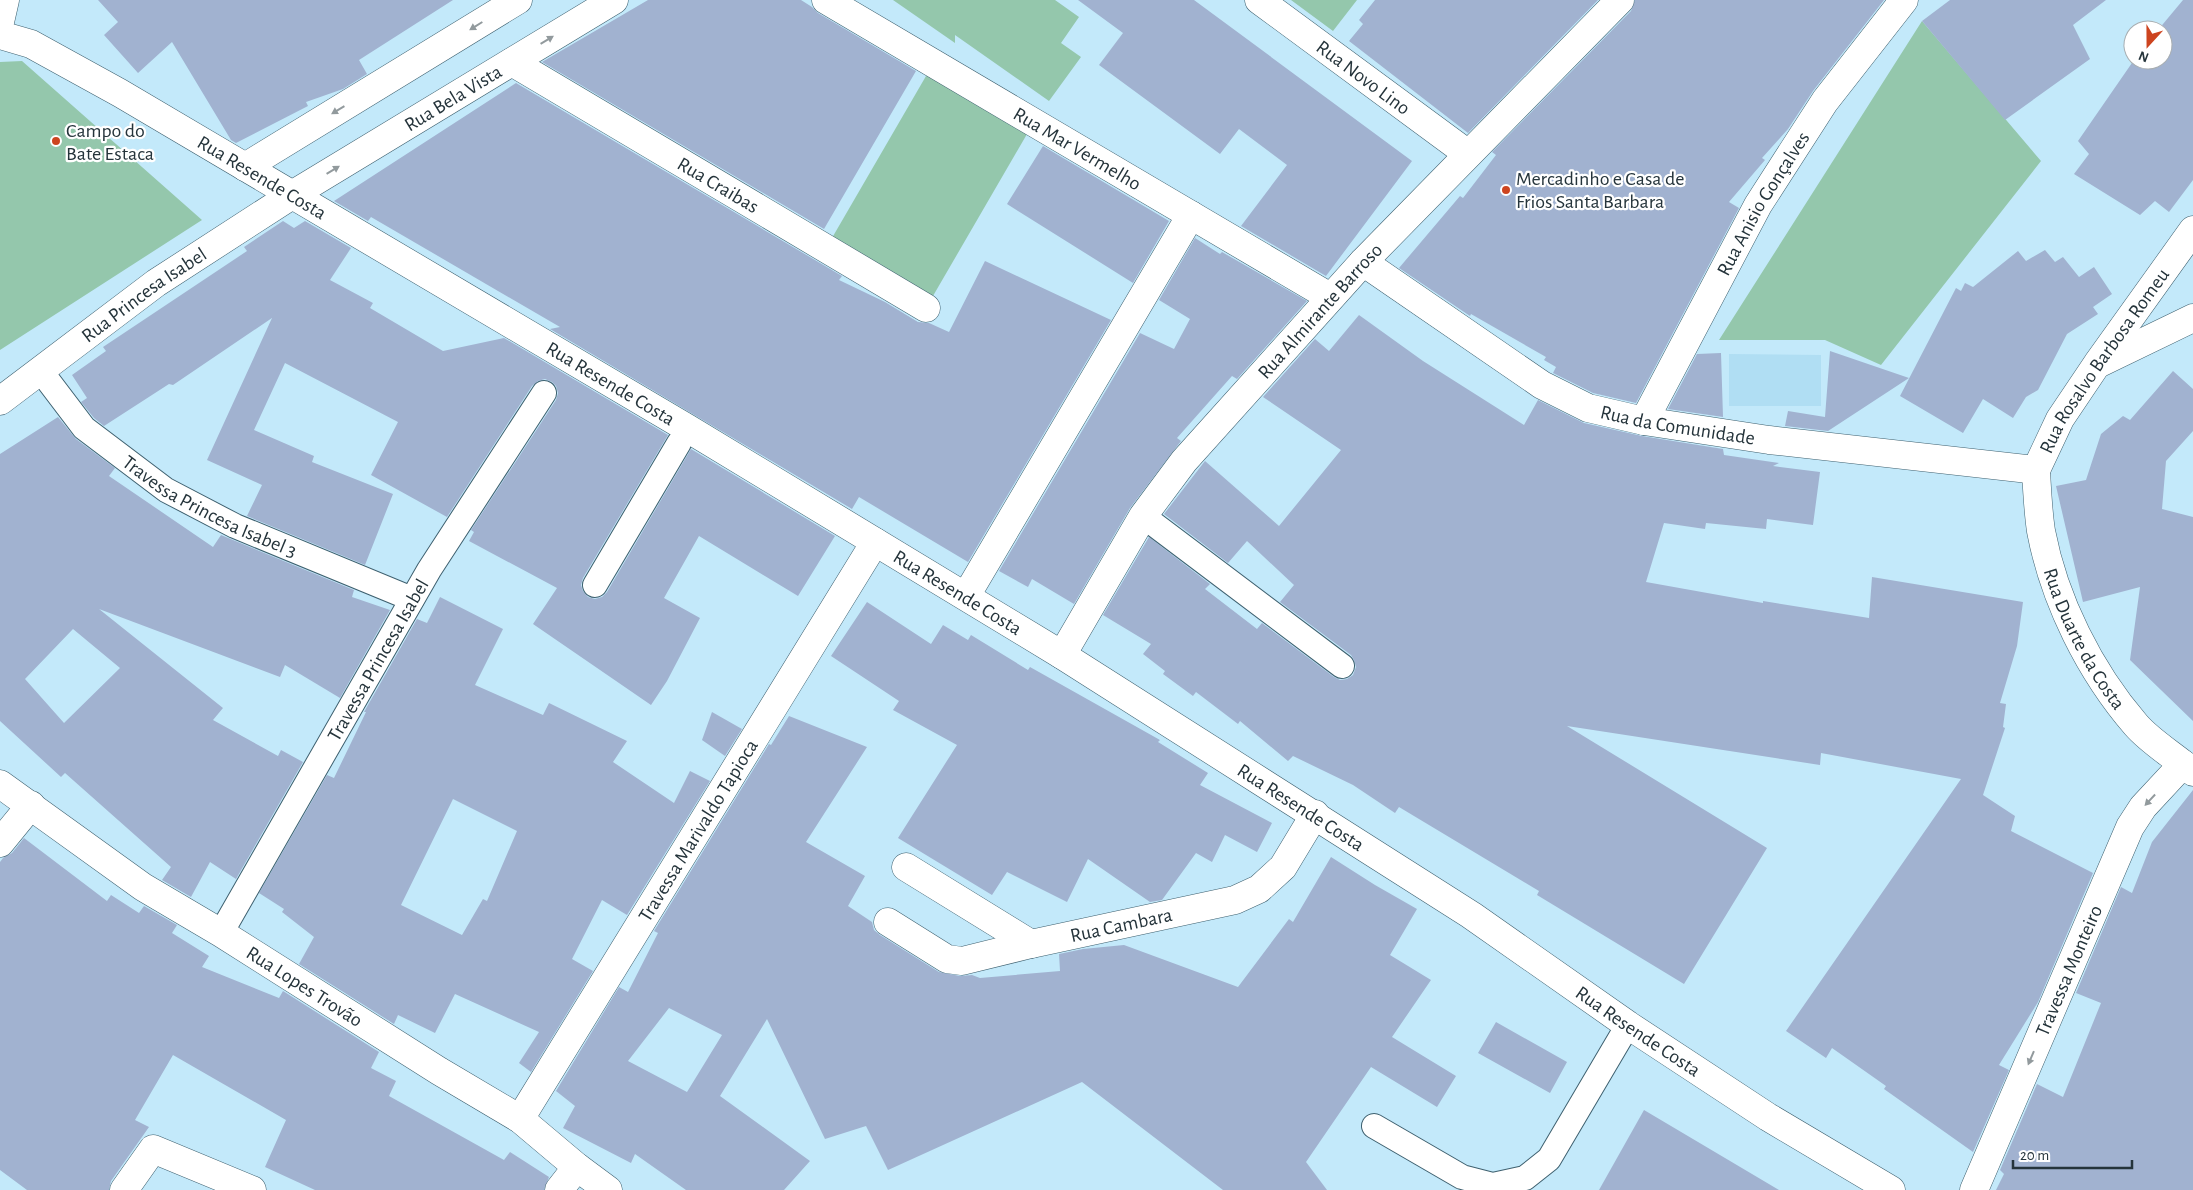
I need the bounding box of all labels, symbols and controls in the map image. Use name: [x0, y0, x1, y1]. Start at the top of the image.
north arrow: [2123, 20, 2173, 70]
one-way arrow: [470, 21, 483, 30]
one-way arrow: [541, 36, 554, 45]
street label: Rua Novo Lino: [1312, 37, 1414, 119]
text: N: [2137, 48, 2151, 64]
street label: Rua Bela Vista: [401, 61, 506, 135]
street label: Rua Mar Vermelho: [1010, 104, 1144, 194]
one-way arrow: [331, 106, 344, 115]
place label: Campo do Bate Estaca: [66, 121, 154, 164]
street label: Rua Anisio Gonçalves: [1714, 128, 1814, 279]
street label: Rua Resende Costa: [194, 132, 330, 224]
marker: Campo do Bate Estaca: [50, 135, 62, 147]
street label: Rua Craibas: [674, 154, 762, 217]
one-way arrow: [327, 165, 340, 174]
place label: Mercadinho e Casa de Frios Santa Barbara: [1516, 169, 1684, 212]
marker: Mercadinho e Casa de Frios Santa Barbara: [1500, 184, 1512, 196]
street label: Rua Almirante Barroso: [1254, 240, 1386, 383]
street label: Rua Princesa Isabel: [78, 244, 210, 347]
street label: Rua Rosalvo Barbosa Romeu: [2036, 265, 2173, 457]
street label: Rua Resende Costa: [542, 338, 678, 430]
street label: Rua da Comunidade: [1598, 402, 1756, 449]
street label: Travessa Princesa Isabel 3: [119, 452, 299, 561]
street label: Rua Resende Costa: [890, 546, 1025, 639]
street label: Rua Duarte da Costa: [2040, 566, 2128, 714]
street label: Travessa Princesa Isabel: [324, 576, 433, 745]
street label: Travessa Marivaldo Tapioca: [635, 736, 762, 925]
street label: Rua Resende Costa: [1234, 760, 1367, 855]
one-way arrow: [2144, 794, 2156, 806]
street label: Travessa Monteiro: [2032, 902, 2106, 1039]
street label: Rua Cambara: [1069, 905, 1174, 946]
street label: Rua Lopes Trovão: [243, 943, 366, 1031]
street label: Rua Resende Costa: [1572, 983, 1704, 1081]
one-way arrow: [2026, 1051, 2034, 1065]
scale bar: [2013, 1138, 2132, 1170]
text: 20 m: [2020, 1148, 2049, 1163]

